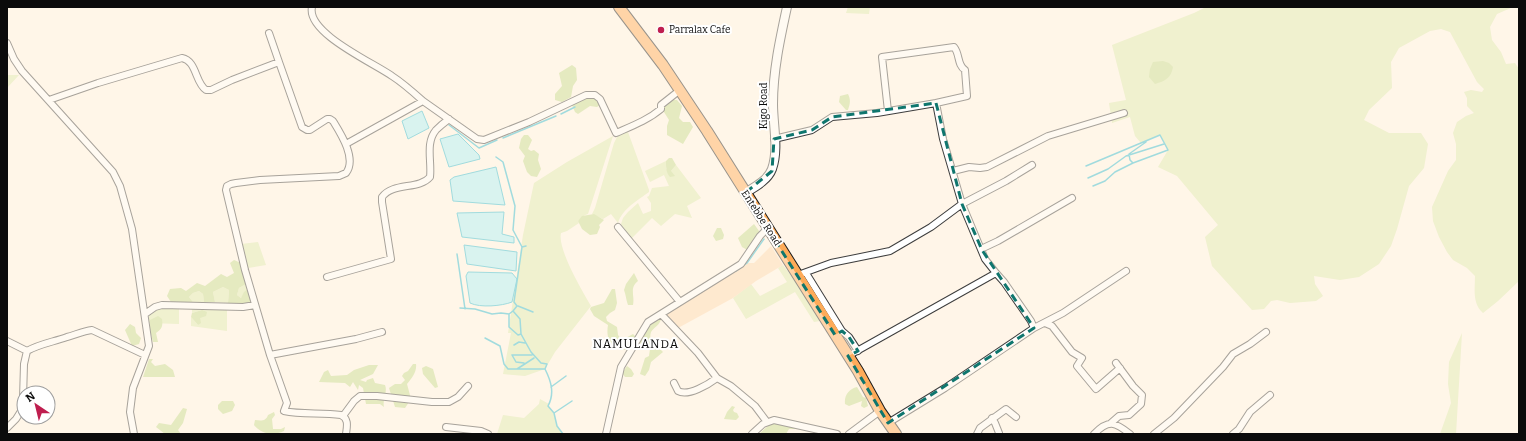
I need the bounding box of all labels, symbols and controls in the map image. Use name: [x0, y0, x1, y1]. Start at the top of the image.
place label: Parralax Cafe: [669, 24, 730, 36]
marker: Parralax Cafe: [656, 25, 666, 35]
street label: Kigo Road: [758, 83, 770, 129]
street label: Entebbe Road: [739, 188, 783, 248]
district label: NAMULANDA: [593, 337, 679, 351]
north arrow: [16, 385, 56, 425]
text: N: [23, 389, 38, 405]

